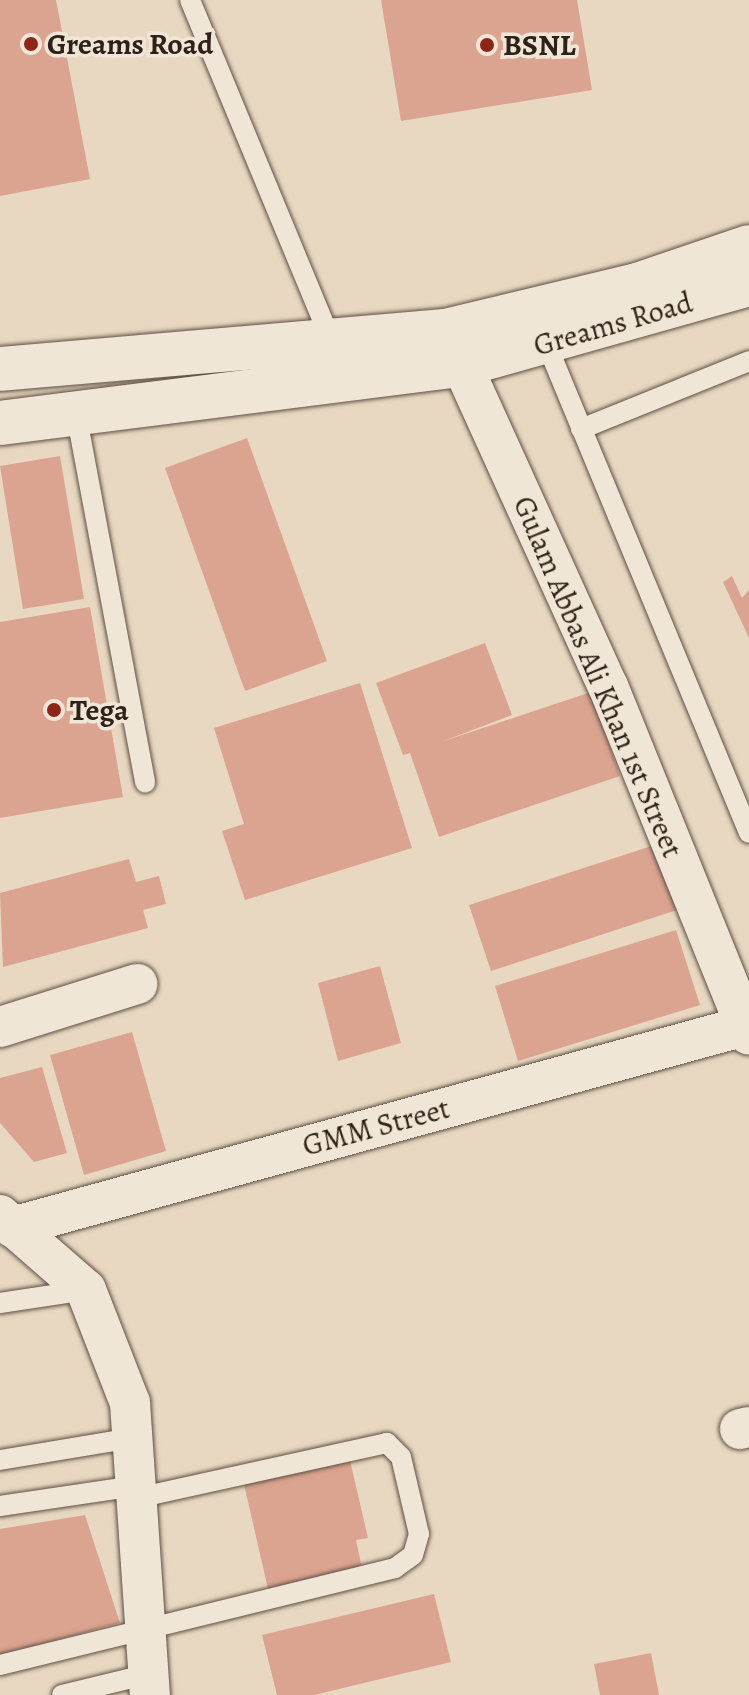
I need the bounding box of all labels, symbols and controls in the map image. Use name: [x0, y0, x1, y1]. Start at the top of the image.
place label: Greams Road: [47, 26, 213, 62]
place label: BSNL: [503, 27, 576, 63]
marker: Greams Road: [22, 35, 40, 53]
marker: BSNL: [478, 36, 496, 54]
street label: Greams Road: [529, 284, 697, 364]
street label: Gulam Abbas Ali Khan 1st Street: [505, 491, 691, 863]
place label: Tega: [70, 692, 129, 728]
marker: Tega: [45, 701, 63, 719]
street label: GMM Street: [299, 1090, 453, 1164]

